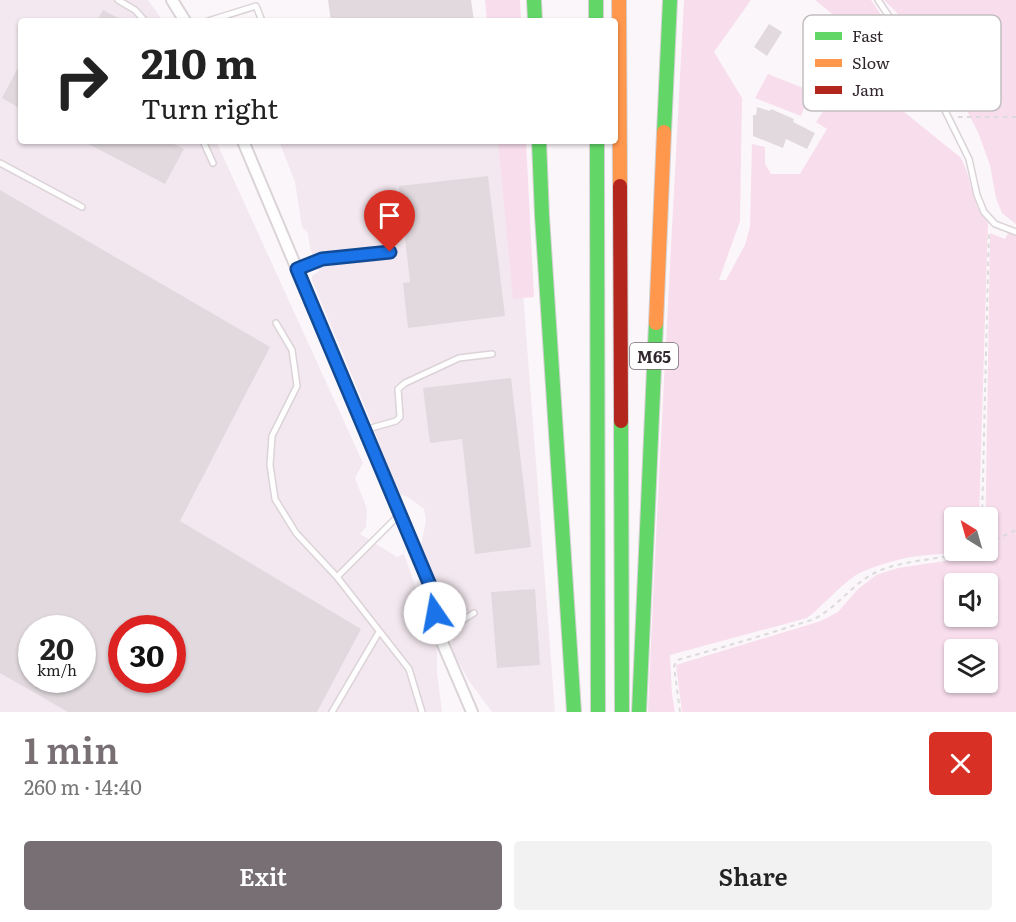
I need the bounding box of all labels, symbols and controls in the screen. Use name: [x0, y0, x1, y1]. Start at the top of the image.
legend: [803, 15, 1001, 111]
text: Fast: [852, 23, 884, 47]
text: 210 m: [141, 30, 257, 92]
icon: right: [42, 42, 120, 120]
text: Slow: [852, 50, 890, 74]
text: Jam: [852, 77, 885, 101]
text: Turn right: [141, 87, 278, 127]
pin: [364, 190, 415, 252]
icon: arrive: [373, 199, 406, 232]
road number: M65: [630, 343, 678, 369]
north arrow: [944, 507, 998, 561]
map controls: [944, 507, 998, 693]
button: sound: [944, 573, 998, 627]
position arrow: [403, 581, 467, 645]
speed limit sign: 30: [108, 615, 186, 693]
text: 20: [40, 625, 74, 669]
button: layers: [944, 639, 998, 693]
text: km/h: [37, 658, 77, 681]
text: 1 min: [24, 722, 119, 775]
button: close: [929, 732, 992, 795]
text: 260 m · 14:40: [24, 771, 142, 801]
button: Exit: [24, 841, 502, 910]
button: Share: [514, 841, 992, 910]

